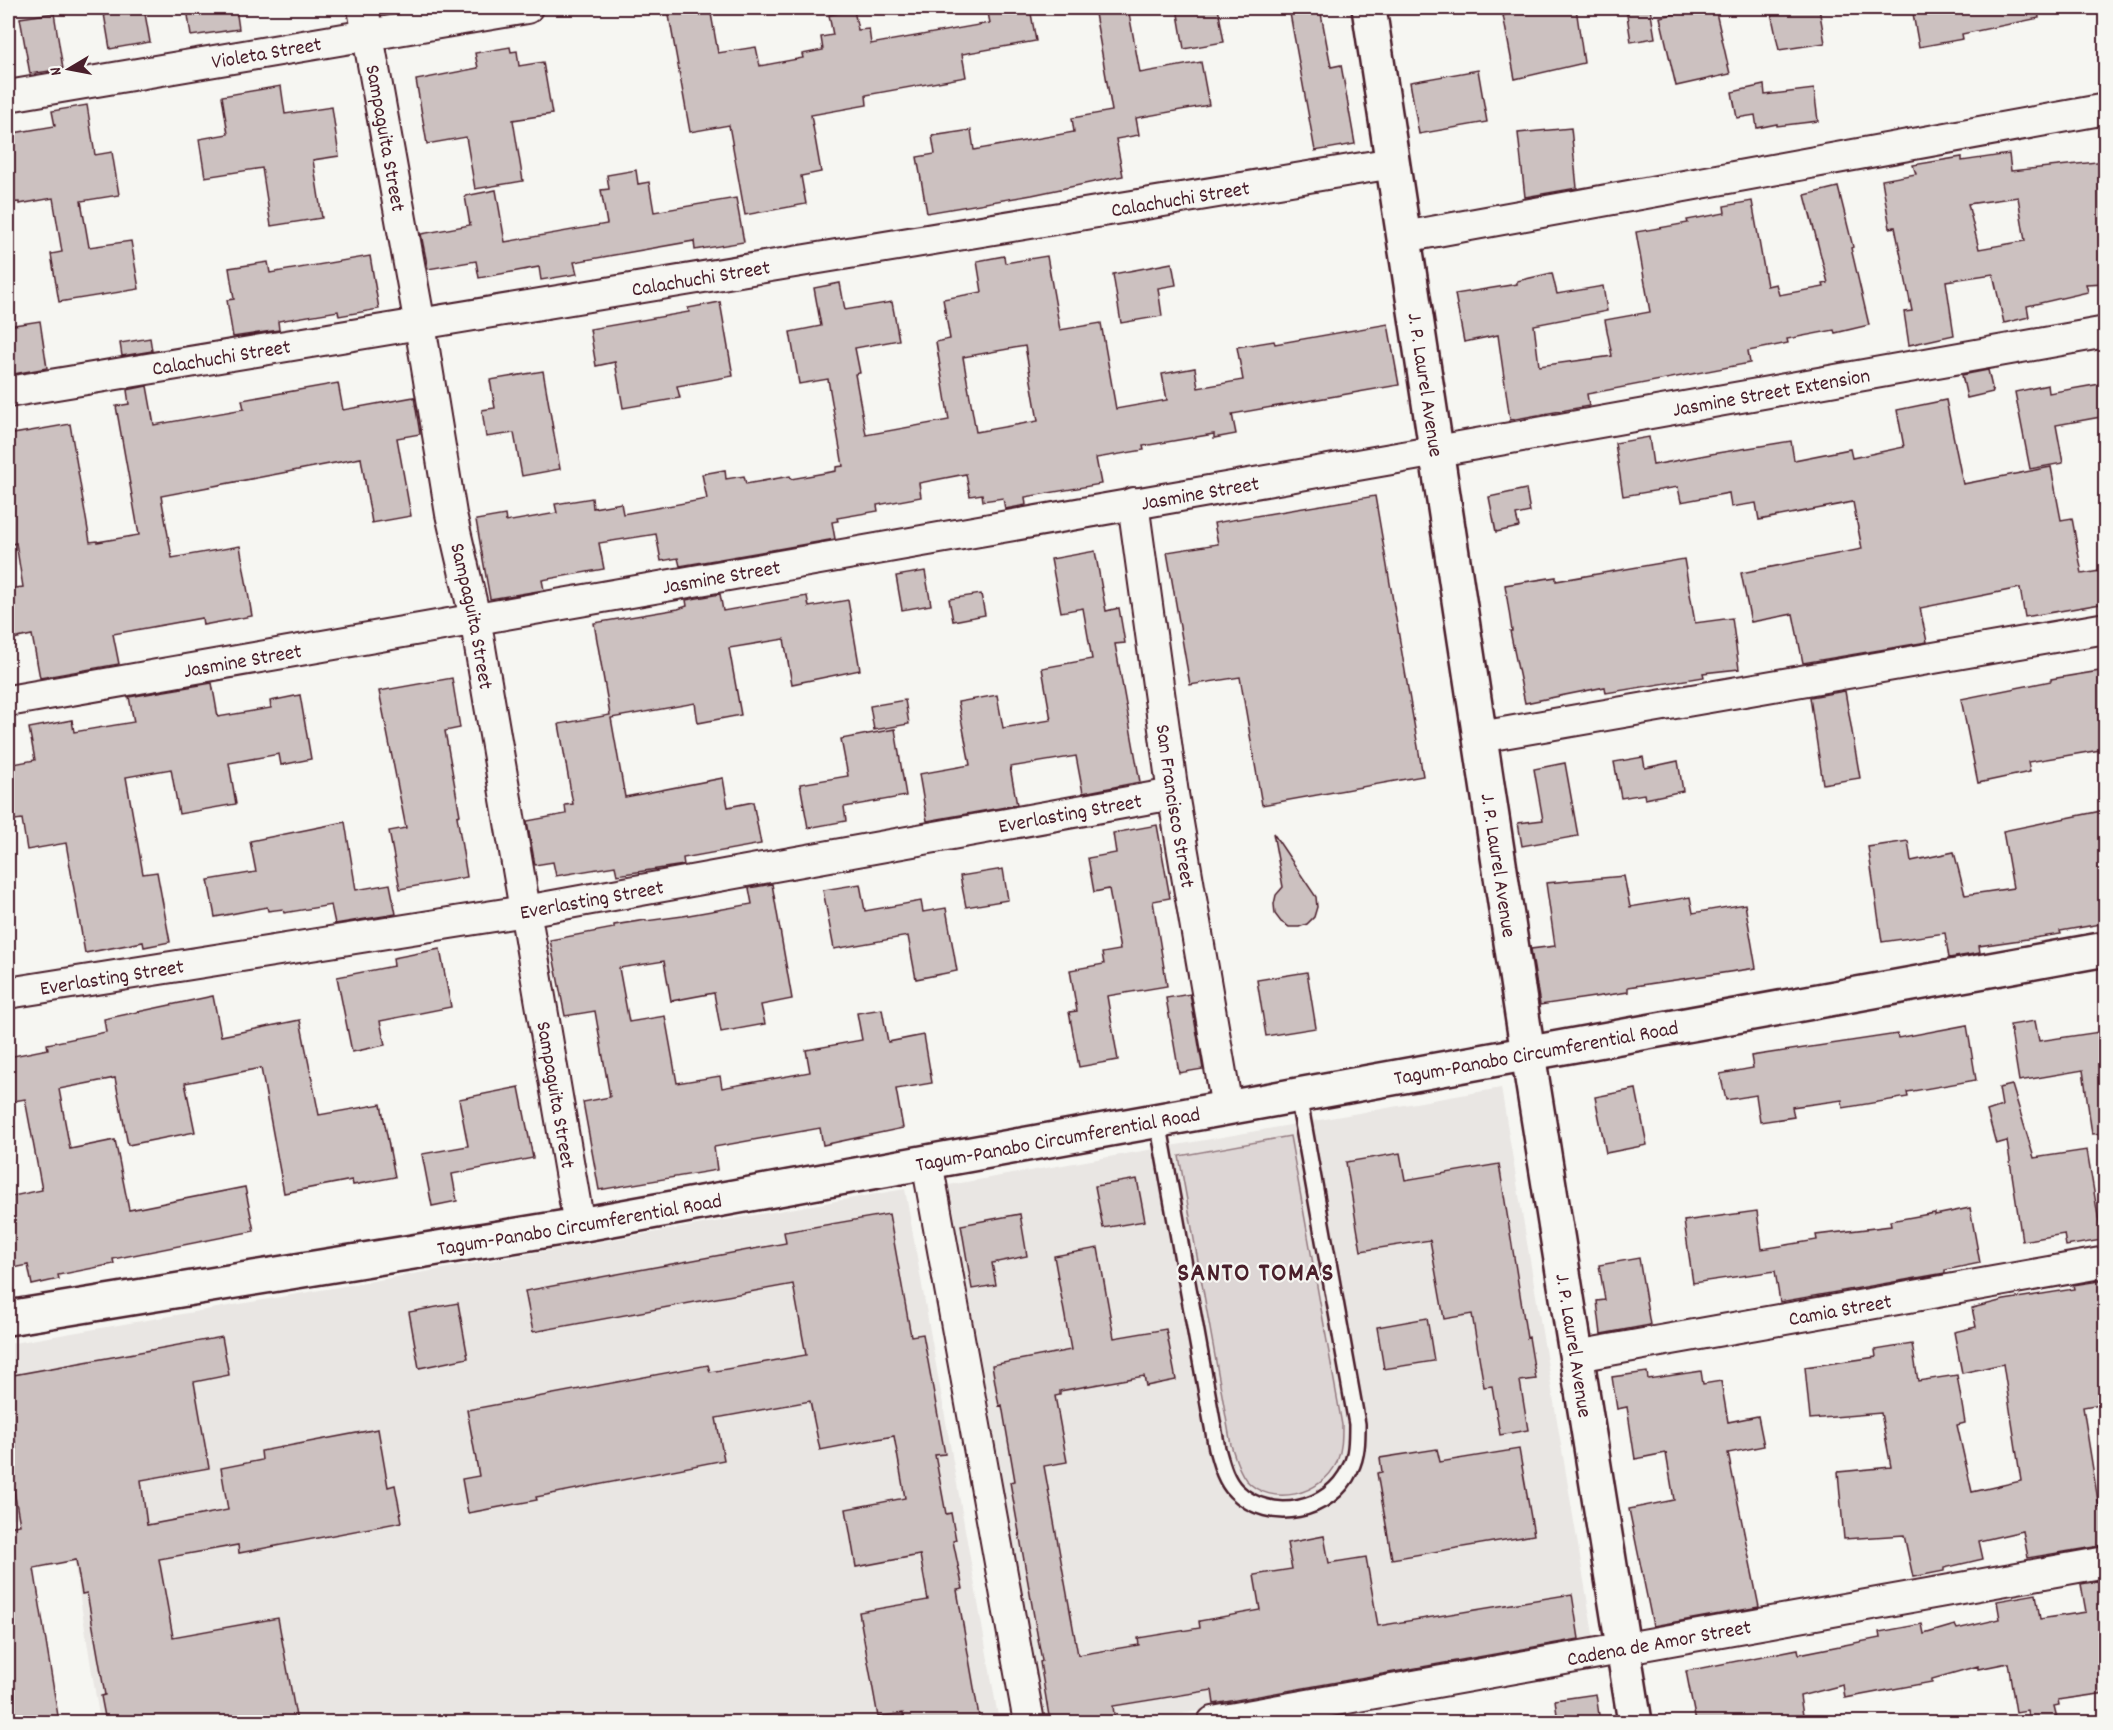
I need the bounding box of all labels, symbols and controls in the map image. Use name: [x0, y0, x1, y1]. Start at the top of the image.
street label: Violeta Street: [210, 31, 324, 79]
north arrow: [39, 39, 99, 99]
street label: Sampaguita Street: [355, 63, 411, 215]
text: N: [45, 65, 69, 77]
street label: Calachuchi Street: [1109, 175, 1252, 227]
street label: Calachuchi Street: [630, 254, 773, 307]
street label: J. P. Laurel Avenue: [1398, 311, 1449, 459]
street label: Calachuchi Street: [150, 333, 293, 386]
street label: Jasmine Street Extension: [1670, 362, 1873, 427]
street label: Jasmine Street: [1139, 470, 1262, 521]
street label: Sampaguita Street: [440, 541, 499, 692]
street label: Jasmine Street: [660, 554, 783, 604]
street label: Jasmine Street: [182, 638, 305, 688]
street label: San Francisco Street: [1146, 723, 1201, 891]
street label: Everlasting Street: [996, 788, 1145, 843]
street label: J. P. Laurel Avenue: [1471, 791, 1522, 940]
street label: Everlasting Street: [518, 874, 666, 930]
street label: Everlasting Street: [38, 953, 187, 1006]
street label: Tagum-Panabo Circumferential Road: [1392, 1015, 1681, 1095]
street label: Sampaguita Street: [526, 1019, 581, 1171]
street label: Tagum-Panabo Circumferential Road: [914, 1101, 1203, 1182]
street label: Tagum-Panabo Circumferential Road: [435, 1187, 725, 1266]
district label: SANTO TOMAS: [1177, 1255, 1335, 1294]
street label: J. P. Laurel Avenue: [1545, 1271, 1598, 1420]
street label: Camia Street: [1786, 1288, 1895, 1336]
street label: Cadena de Amor Street: [1565, 1614, 1754, 1676]

